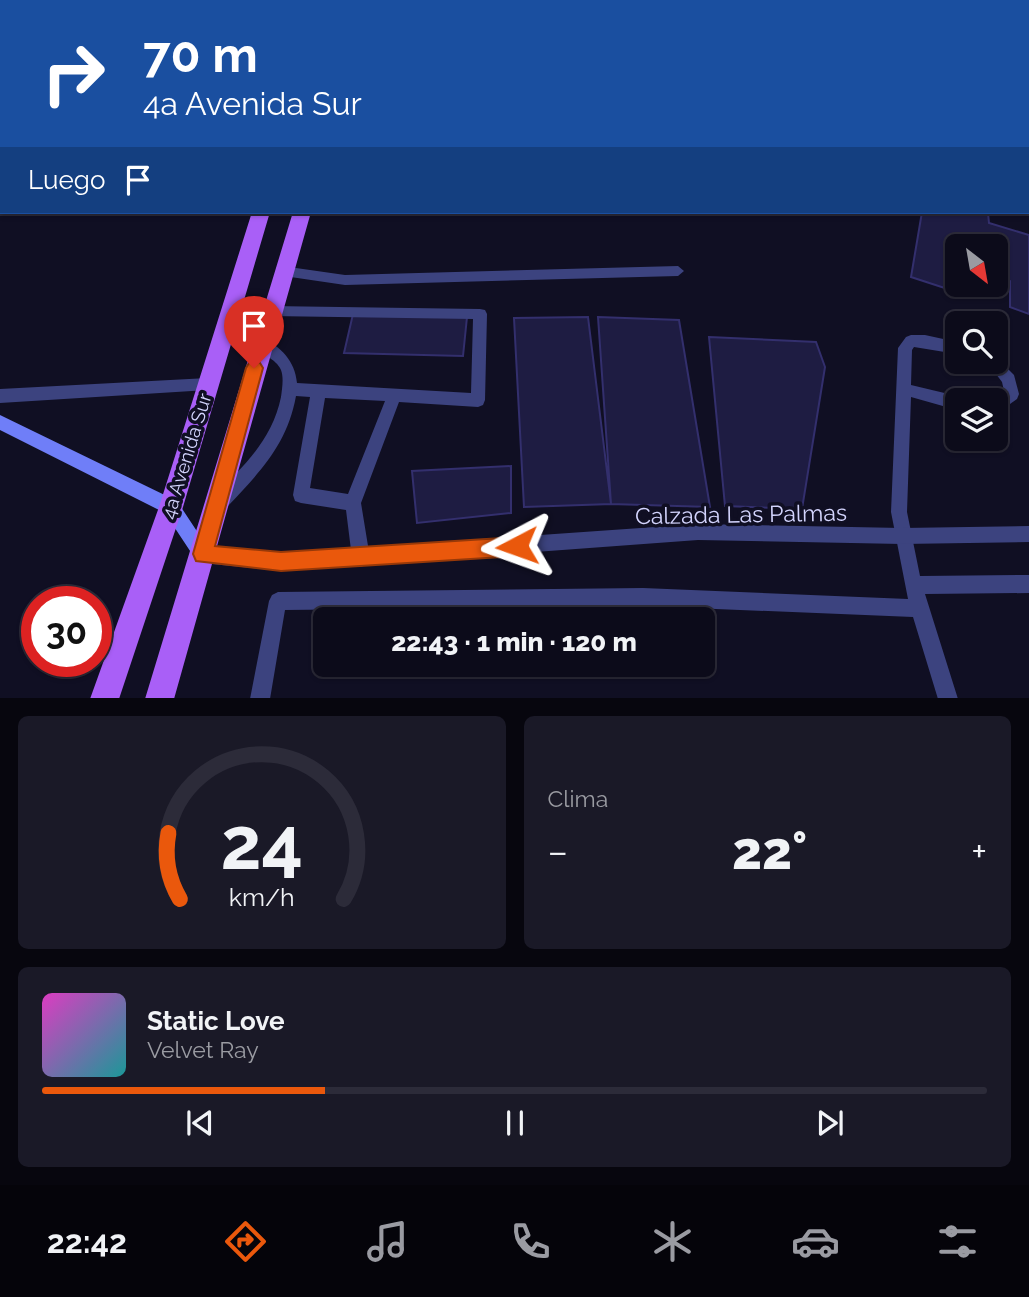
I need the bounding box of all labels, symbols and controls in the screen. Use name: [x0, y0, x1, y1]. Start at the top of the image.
text: 70 m: [143, 26, 258, 83]
icon: right: [28, 28, 119, 119]
text: 4a Avenida Sur: [143, 85, 362, 122]
icon: arrive: [119, 161, 157, 199]
text: Luego: [28, 165, 105, 195]
north arrow: [945, 234, 1008, 298]
map controls: [945, 234, 1008, 451]
pin: [224, 296, 284, 368]
icon: arrive: [235, 307, 273, 345]
button: search: [945, 311, 1008, 374]
button: layers: [945, 388, 1008, 451]
street label: 4a Avenida Sur: [156, 390, 216, 521]
street label: Calzada Las Palmas: [635, 499, 847, 529]
position arrow: [480, 509, 554, 583]
speed limit sign: 30: [21, 586, 112, 677]
text: 22:43 · 1 min · 120 m: [391, 627, 637, 657]
text: Clima: [548, 785, 608, 812]
text: 24: [220, 801, 303, 886]
text: 22°: [732, 820, 807, 881]
text: −: [548, 829, 568, 874]
text: +: [971, 829, 987, 874]
text: km/h: [229, 881, 295, 911]
text: Static Love: [147, 1006, 285, 1036]
text: Velvet Ray: [147, 1036, 259, 1063]
icon: previous: [181, 1104, 219, 1142]
icon: pause: [496, 1104, 534, 1142]
icon: next: [811, 1104, 849, 1142]
icon: directions: [221, 1217, 270, 1266]
icon: music: [363, 1217, 412, 1266]
icon: phone: [506, 1217, 555, 1266]
icon: climate: [648, 1217, 697, 1266]
icon: car: [791, 1217, 840, 1266]
icon: filters: [933, 1217, 982, 1266]
text: 22:42: [47, 1223, 127, 1260]

